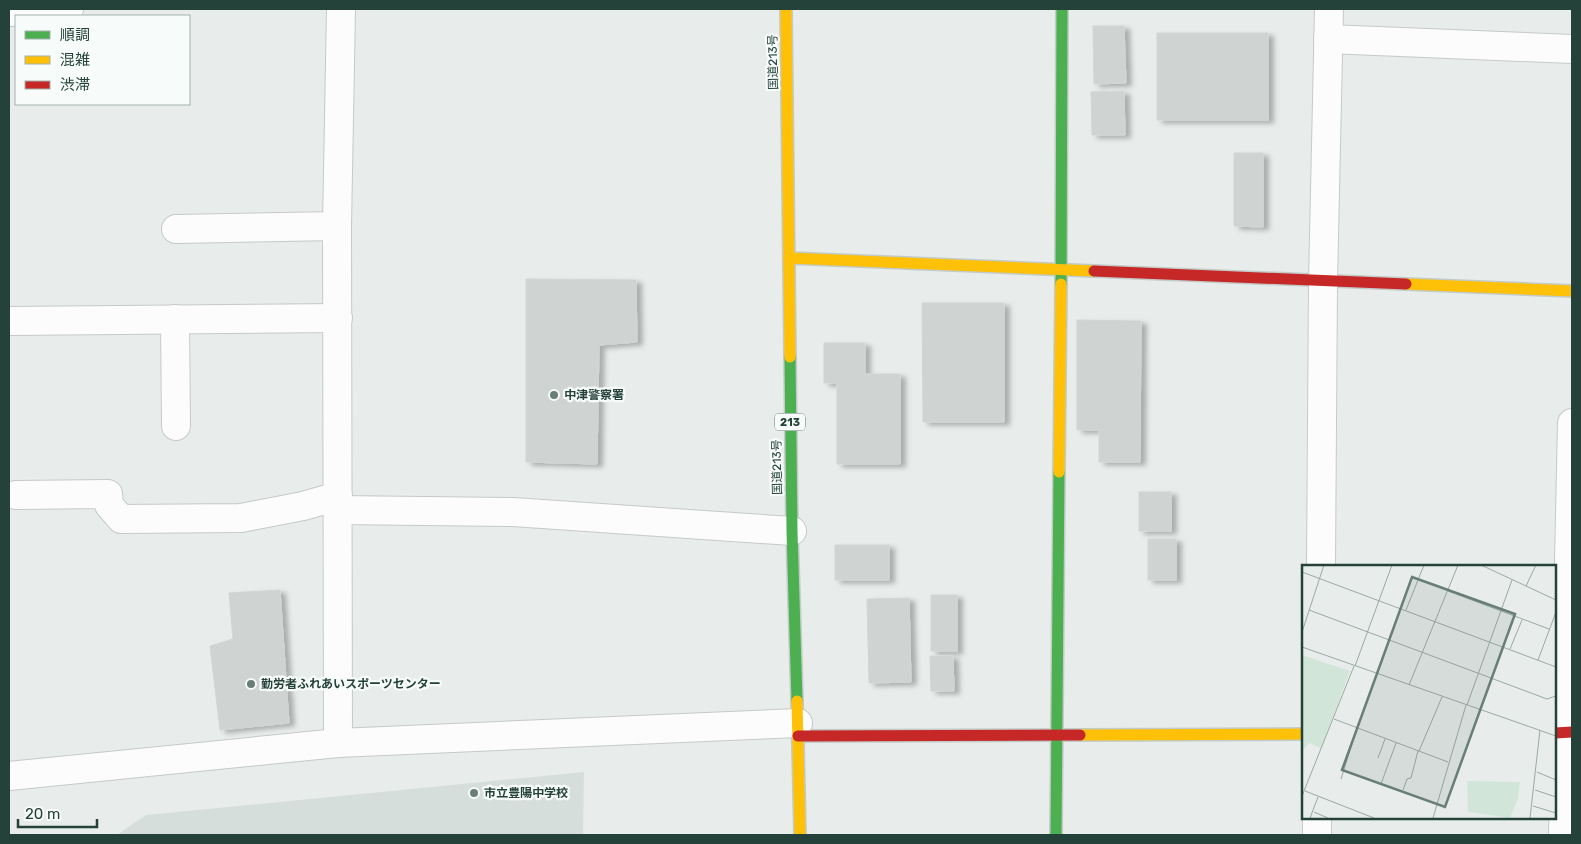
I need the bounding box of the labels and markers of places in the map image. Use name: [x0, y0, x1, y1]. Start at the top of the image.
place label: 中津警察署: [564, 388, 624, 402]
marker: 中津警察署: [548, 389, 560, 401]
place label: 勤労者ふれあいスポーツセンター: [261, 677, 441, 691]
marker: 勤労者ふれあいスポーツセンター: [245, 678, 257, 690]
place label: 市立豊陽中学校: [484, 786, 568, 800]
marker: 市立豊陽中学校: [468, 787, 480, 799]

